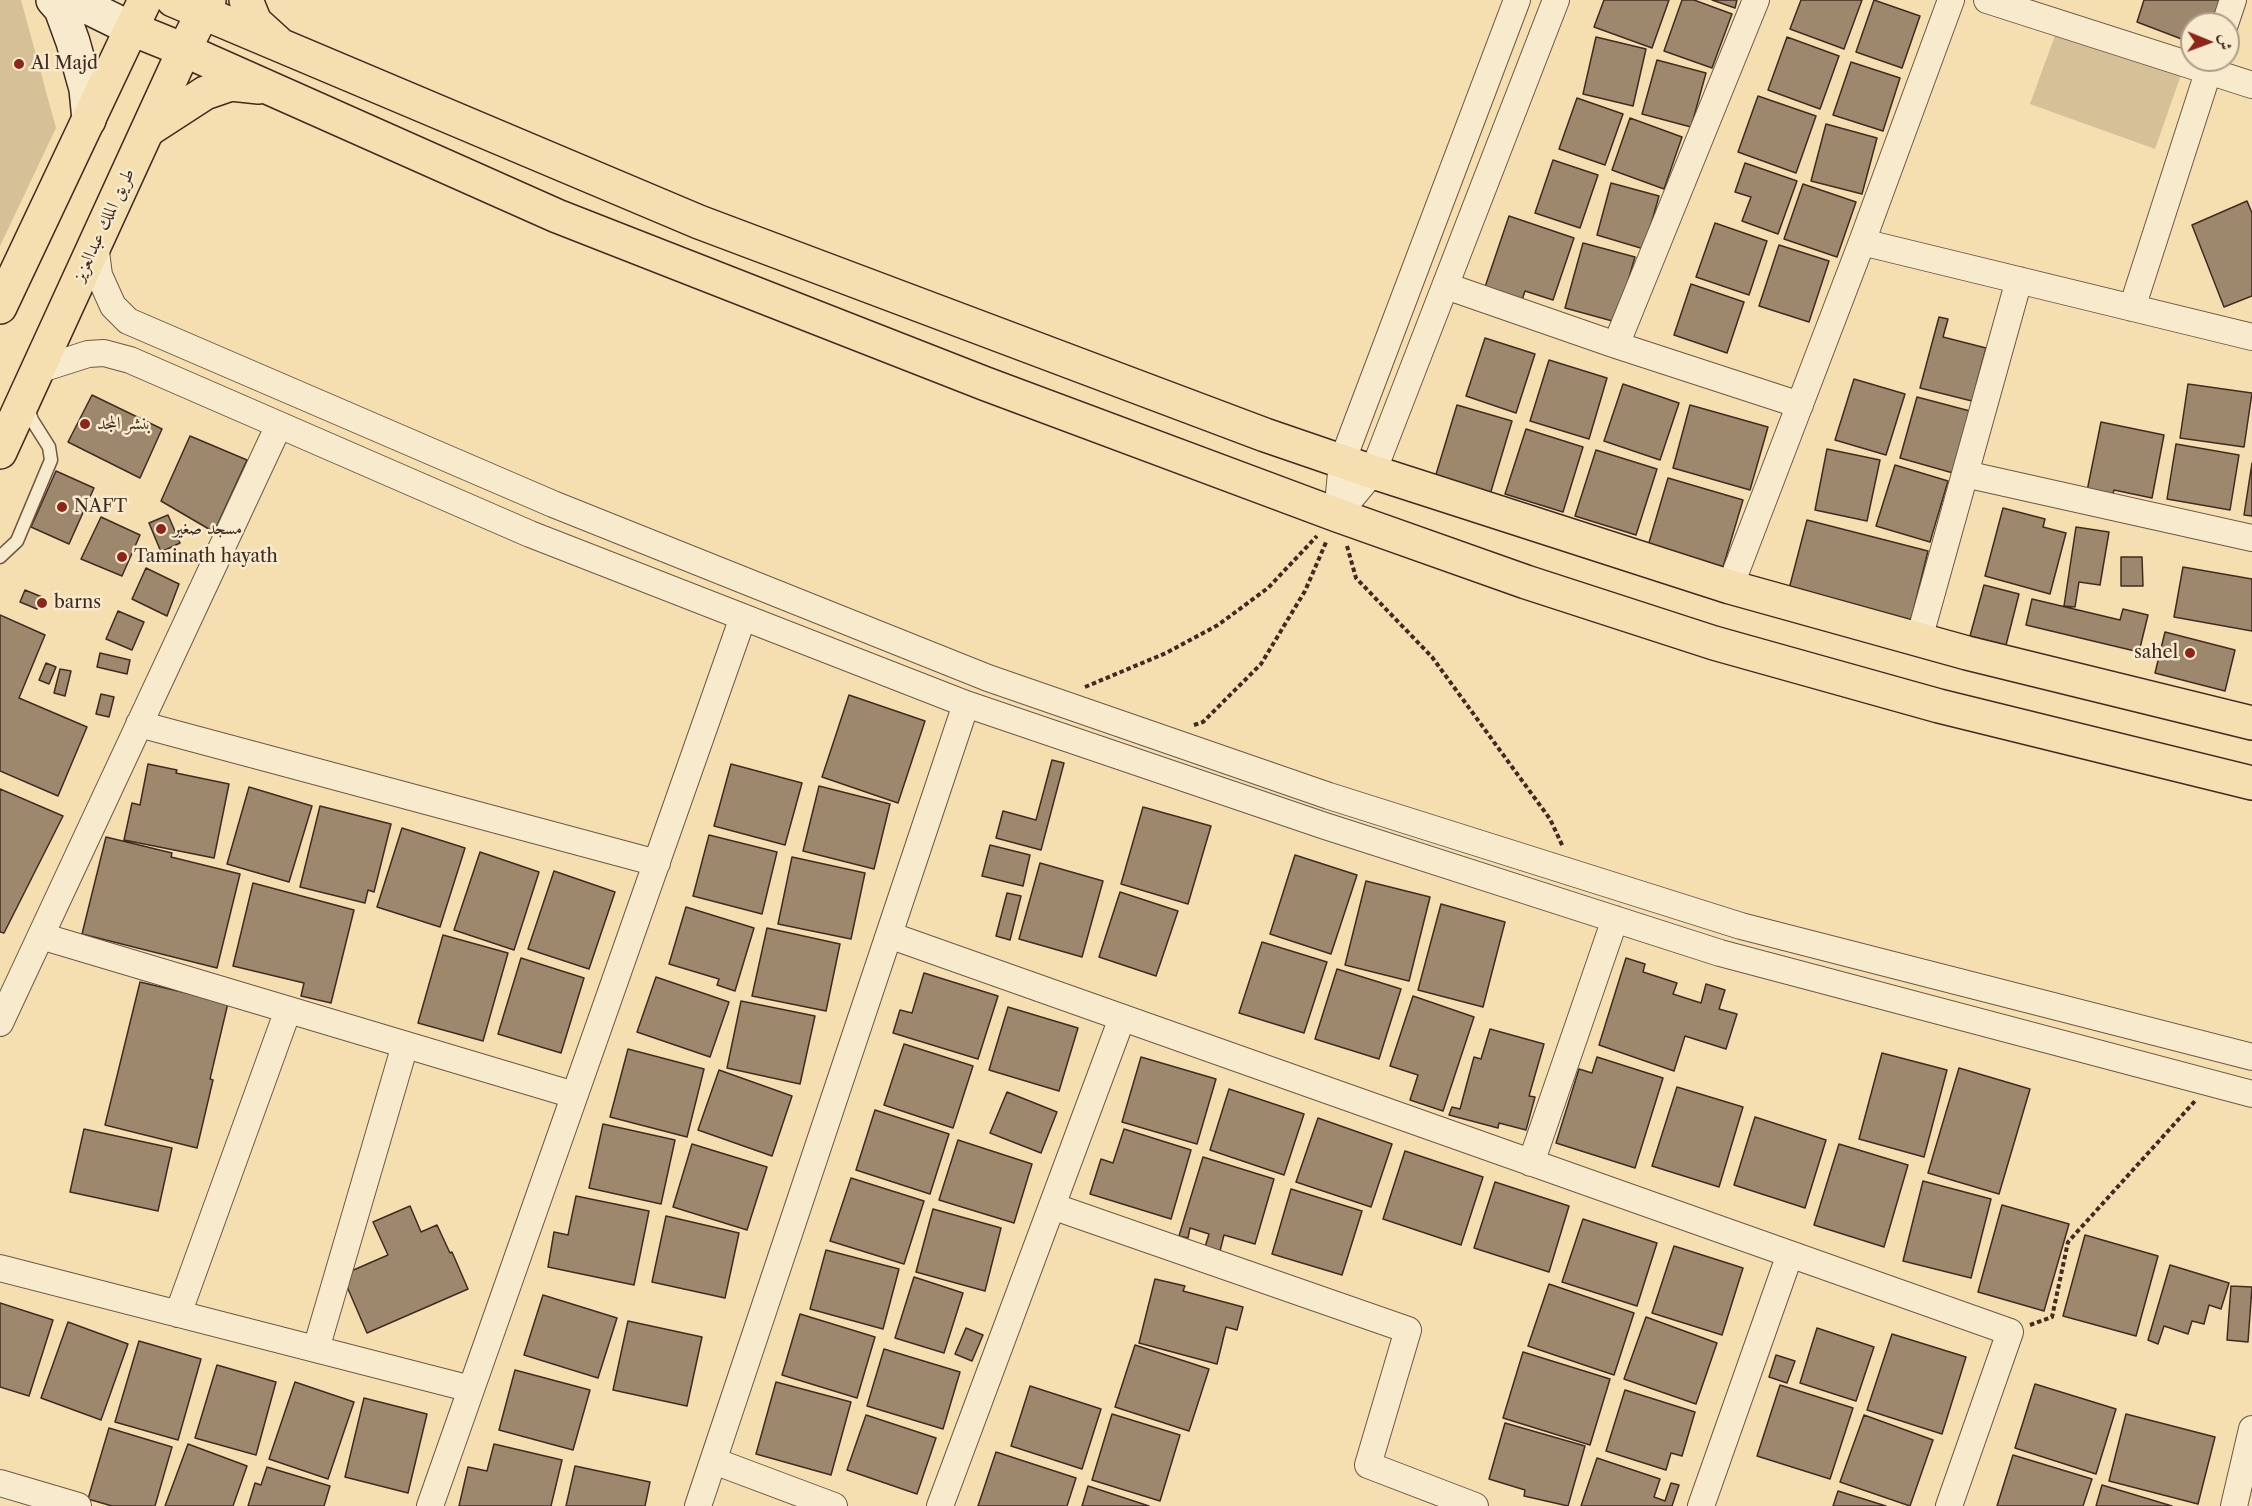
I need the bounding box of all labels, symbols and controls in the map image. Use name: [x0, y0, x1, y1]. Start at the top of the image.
north arrow: [2180, 12, 2240, 72]
text: ش: [2216, 34, 2236, 50]
place label: Al Majd: [31, 53, 98, 75]
marker: Al Majd: [12, 57, 26, 71]
street label: طريق الملك عبدالعزيز: [68, 165, 140, 285]
place label: بنشر المجد: [97, 413, 151, 435]
marker: بنشر المجد: [78, 417, 92, 431]
place label: NAFT: [74, 496, 127, 518]
marker: NAFT: [55, 500, 69, 514]
place label: مسجد صغير: [173, 518, 242, 540]
marker: مسجد صغير: [154, 522, 168, 536]
place label: Taminath hayath: [134, 546, 278, 568]
marker: Taminath hayath: [115, 550, 129, 564]
place label: barns: [54, 592, 101, 614]
marker: barns: [35, 596, 49, 610]
place label: sahel: [2134, 642, 2178, 664]
marker: sahel: [2183, 646, 2197, 660]

